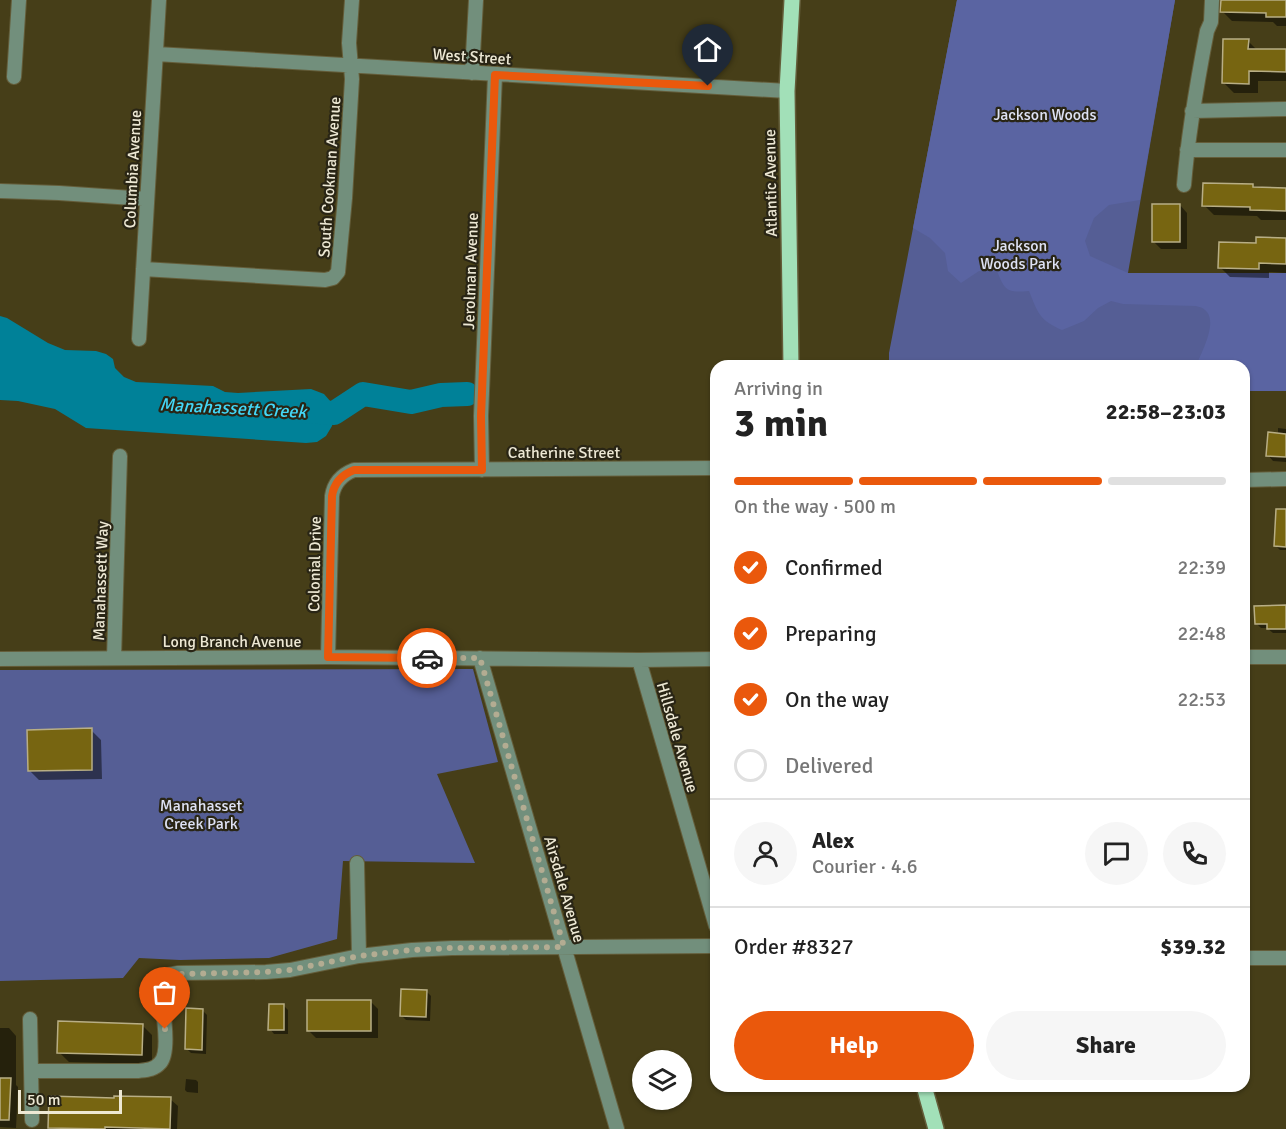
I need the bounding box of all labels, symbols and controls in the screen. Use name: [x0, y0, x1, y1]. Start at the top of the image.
pin: [682, 24, 733, 86]
icon: home: [691, 33, 724, 66]
street label: West Street: [432, 44, 512, 70]
street label: South Cookman Avenue: [314, 96, 346, 258]
park label: Jackson Woods: [993, 105, 1097, 125]
street label: Columbia Avenue: [120, 109, 146, 229]
street label: Atlantic Avenue: [760, 129, 782, 237]
street label: Jerolman Avenue: [459, 212, 483, 330]
park label: Jackson Woods Park: [980, 236, 1060, 274]
text: Arriving in: [734, 376, 823, 401]
water label: Manahassett Creek: [159, 393, 309, 423]
text: 22:58–23:03: [1106, 398, 1226, 425]
text: 3 min: [734, 399, 828, 447]
street label: Catherine Street: [508, 443, 621, 463]
text: On the way · 500 m: [734, 494, 896, 519]
street label: Colonial Drive: [304, 516, 326, 612]
street label: Manahassett Way: [89, 520, 113, 641]
icon: check: [734, 551, 767, 584]
text: Confirmed: [785, 554, 883, 581]
text: 22:39: [1177, 555, 1226, 580]
icon: check: [734, 617, 767, 650]
text: Preparing: [785, 620, 877, 647]
text: 22:48: [1177, 621, 1226, 646]
courier: [397, 628, 457, 688]
street label: Long Branch Avenue: [163, 632, 301, 652]
icon: car: [411, 642, 444, 675]
street label: Hillsdale Avenue: [652, 680, 702, 795]
icon: check: [734, 683, 767, 716]
text: On the way: [785, 686, 889, 713]
text: 22:53: [1177, 687, 1226, 712]
text: Delivered: [785, 752, 873, 779]
park label: Manahasset Creek Park: [160, 796, 243, 834]
button: person: [734, 822, 797, 885]
button: chat: [1085, 822, 1148, 885]
button: phone: [1163, 822, 1226, 885]
text: Alex: [812, 827, 854, 854]
street label: Airsdale Avenue: [539, 834, 589, 945]
text: Courier · 4.6: [812, 854, 918, 879]
text: Order #8327: [734, 933, 854, 960]
text: $39.32: [1160, 933, 1226, 960]
pin: [139, 967, 190, 1029]
icon: bag: [148, 976, 181, 1009]
button: Help: [734, 1011, 974, 1080]
button: Share: [986, 1011, 1226, 1080]
map controls: [632, 1050, 692, 1110]
button: layers: [632, 1050, 692, 1110]
scale bar: [18, 1087, 122, 1114]
text: 50 m: [27, 1090, 61, 1110]

